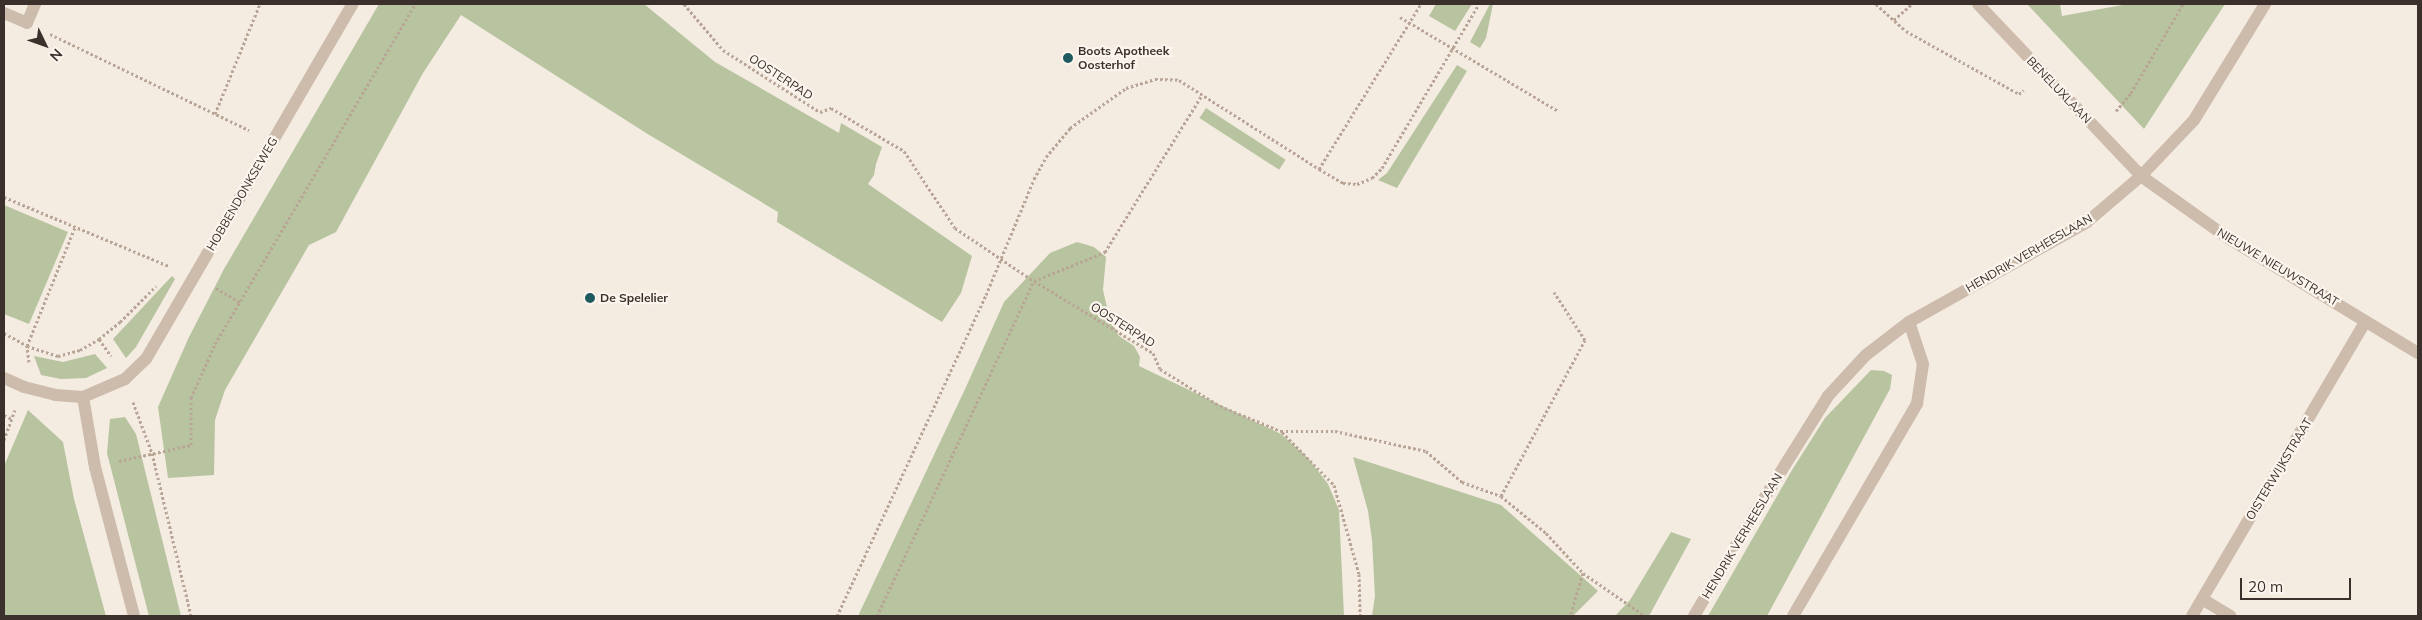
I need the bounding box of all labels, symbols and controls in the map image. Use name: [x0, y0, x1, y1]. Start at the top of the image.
north arrow: [20, 20, 70, 70]
place label: Boots Apotheek Oosterhof: [1078, 44, 1169, 72]
text: N: [46, 45, 66, 65]
street label: OOSTERPAD: [746, 51, 816, 103]
marker: Boots Apotheek Oosterhof: [1062, 52, 1074, 64]
street label: BENELUXLAAN: [2024, 54, 2094, 126]
street label: HOBBENDONKSEWEG: [204, 135, 280, 253]
street label: HENDRIK VERHEESLAAN: [1963, 211, 2095, 295]
street label: NIEUWE NIEUWSTRAAT: [2215, 225, 2341, 309]
place label: De Spelelier: [600, 291, 668, 305]
marker: De Spelelier: [584, 292, 596, 304]
street label: OOSTERPAD: [1088, 300, 1158, 350]
street label: OISTERWIJKSTRAAT: [2243, 415, 2315, 523]
street label: HENDRIK VERHEESLAAN: [1699, 471, 1785, 601]
scale bar: [2242, 568, 2353, 600]
text: 20 m: [2248, 577, 2283, 596]

